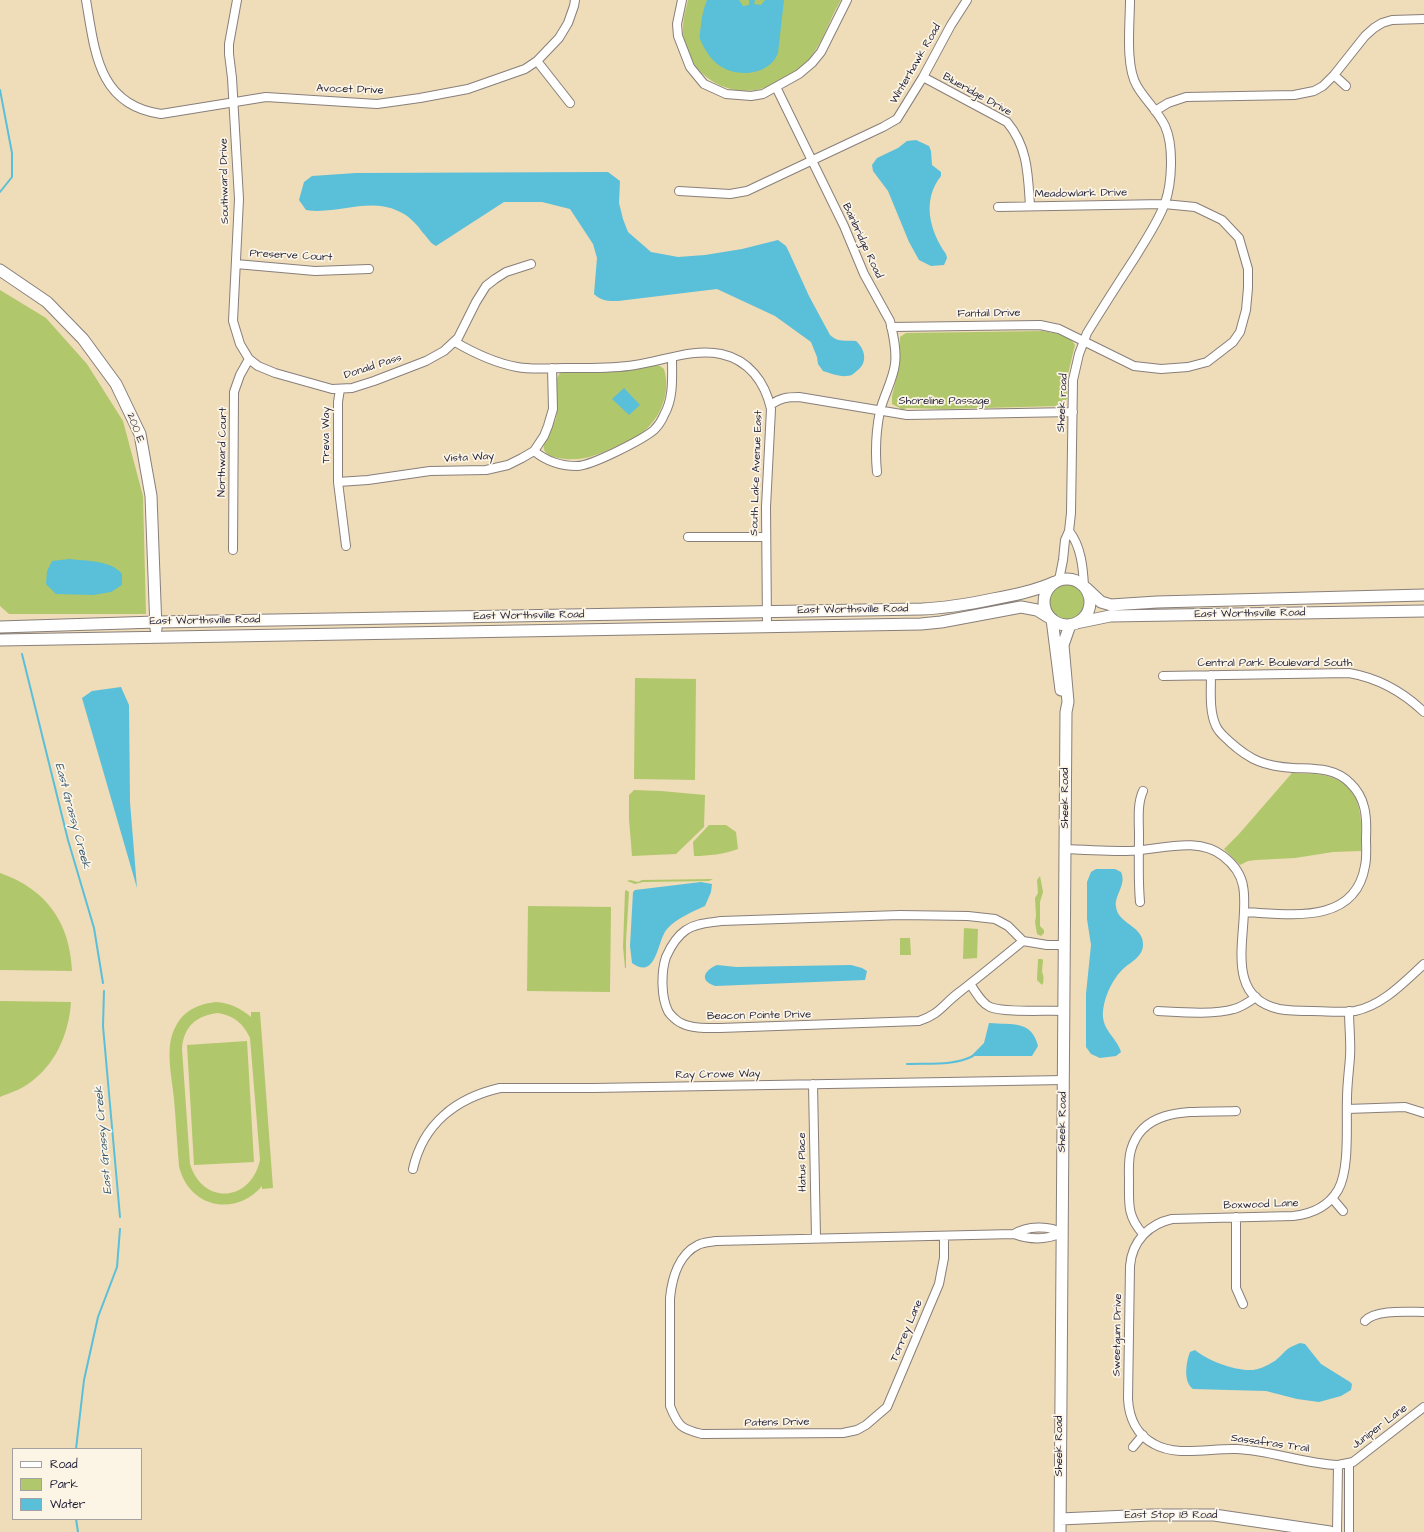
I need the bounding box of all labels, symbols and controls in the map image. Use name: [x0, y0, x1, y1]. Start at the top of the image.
street label: Winterhawk Road: [888, 22, 944, 106]
street label: Blueridge Drive: [940, 71, 1014, 119]
street label: Avocet Drive: [316, 82, 384, 98]
street label: Southward Drive: [218, 138, 232, 224]
street label: Meadowlark Drive: [1035, 187, 1127, 201]
street label: Bainbridge Road: [839, 201, 885, 281]
street label: Preserve Court: [249, 247, 333, 265]
street label: Fantail Drive: [957, 307, 1021, 321]
street label: Donald Pass: [343, 351, 403, 383]
street label: Sheek road: [1055, 373, 1071, 433]
street label: Shoreline Passage: [899, 395, 989, 409]
street label: Northward Court: [216, 407, 230, 497]
street label: Treva Way: [320, 407, 334, 463]
street label: South Lake Avenue East: [748, 410, 766, 536]
street label: 200 E: [123, 411, 147, 445]
street label: Vista Way: [443, 450, 495, 466]
street label: East Worthsville Road: [797, 602, 909, 618]
street label: East Worthsville Road: [1194, 606, 1306, 622]
street label: East Worthsville Road: [473, 608, 585, 624]
street label: East Worthsville Road: [149, 613, 261, 629]
street label: Central Park Boulevard South: [1198, 657, 1352, 671]
water label: East Grassy Creek: [51, 762, 93, 870]
street label: Sheek Road: [1059, 768, 1073, 828]
street label: Beacon Pointe Drive: [707, 1008, 811, 1024]
street label: Ray Crowe Way: [675, 1068, 761, 1082]
water label: East Grassy Creek: [92, 1085, 116, 1195]
street label: Sheek Road: [1056, 1091, 1070, 1153]
street label: Hatus Place: [796, 1132, 810, 1192]
street label: Boxwood Lane: [1223, 1197, 1299, 1213]
street label: Sweetgum Drive: [1111, 1293, 1125, 1377]
street label: Torrey Lane: [888, 1298, 926, 1364]
street label: Juniper Lane: [1350, 1402, 1410, 1452]
street label: Patens Drive: [744, 1416, 810, 1430]
street label: Sheek Road: [1053, 1416, 1067, 1476]
street label: Sassafras Trail: [1230, 1432, 1310, 1456]
legend: [12, 1448, 142, 1520]
text: Road: [50, 1456, 78, 1473]
text: Park: [50, 1476, 78, 1493]
text: Water: [50, 1496, 85, 1513]
street label: East Stop 18 Road: [1125, 1509, 1217, 1523]

